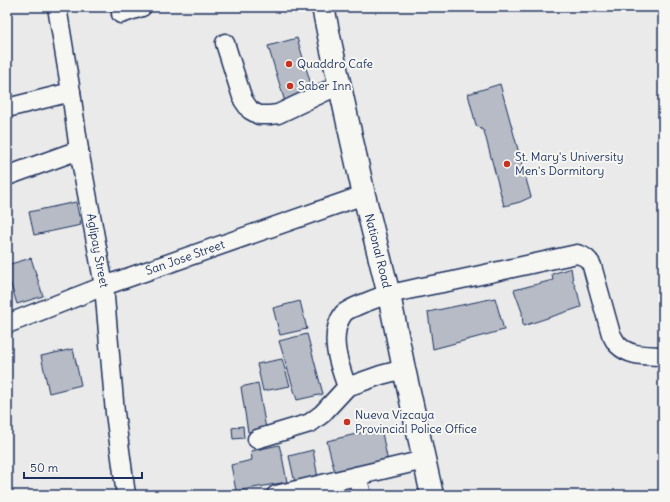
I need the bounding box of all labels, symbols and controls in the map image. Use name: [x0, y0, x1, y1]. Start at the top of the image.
place label: Quaddro Cafe: [297, 56, 373, 71]
marker: Quaddro Cafe: [284, 59, 294, 69]
place label: Saber Inn: [298, 78, 351, 93]
marker: Saber Inn: [285, 81, 295, 91]
place label: St. Mary's University Men's Dormitory: [515, 149, 624, 178]
marker: St. Mary's University Men's Dormitory: [502, 159, 512, 169]
street label: Aglipay Street: [84, 212, 112, 289]
street label: National Road: [362, 212, 395, 289]
street label: San Jose Street: [143, 236, 227, 278]
place label: Nueva Vizcaya Provincial Police Office: [355, 407, 477, 436]
marker: Nueva Vizcaya Provincial Police Office: [342, 417, 352, 427]
scale bar: [24, 454, 142, 480]
text: 50 m: [30, 460, 59, 475]

